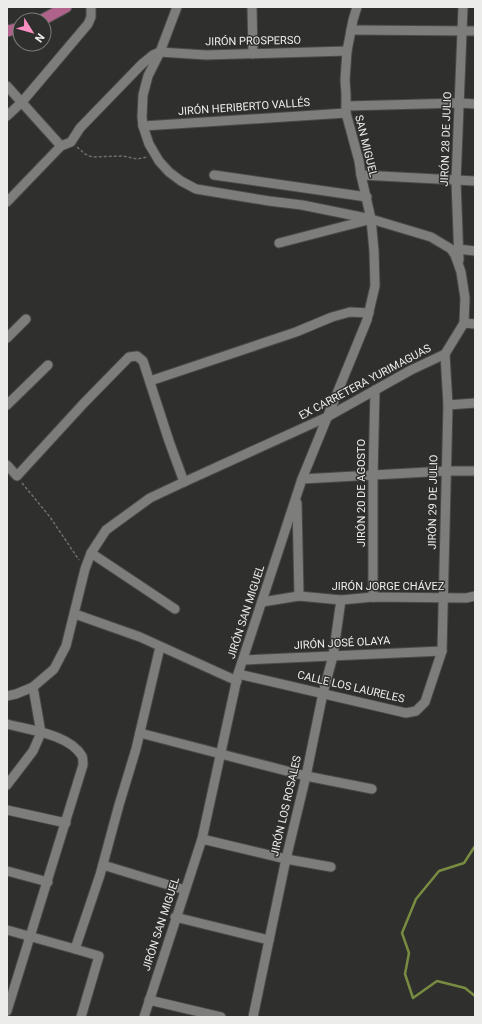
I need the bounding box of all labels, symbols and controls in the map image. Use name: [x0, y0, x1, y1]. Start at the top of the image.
north arrow: [12, 12, 52, 52]
text: N: [32, 31, 47, 45]
street label: JIRÓN PROSPERSO: [205, 34, 301, 48]
street label: JIRÓN 28 DE JULIO: [438, 91, 454, 187]
street label: JIRÓN HERIBERTO VALLÉS: [177, 96, 311, 118]
street label: SAN MIGUEL: [352, 114, 380, 179]
street label: EX CARRETERA YURIMAGUAS: [297, 341, 434, 422]
street label: JIRÓN 20 DE AGOSTO: [355, 439, 368, 547]
street label: JIRÓN 29 DE JULIO: [426, 454, 440, 550]
street label: JIRÓN SAN MIGUEL: [225, 563, 267, 660]
street label: JIRÓN JORGE CHÁVEZ: [332, 580, 445, 593]
street label: JIRÓN JOSÉ OLAYA: [293, 634, 391, 652]
street label: CALLE LOS LAURELES: [296, 668, 406, 706]
street label: JIRÓN LOS ROSALES: [268, 754, 304, 858]
street label: JIRÓN SAN MIGUEL: [140, 875, 182, 972]

